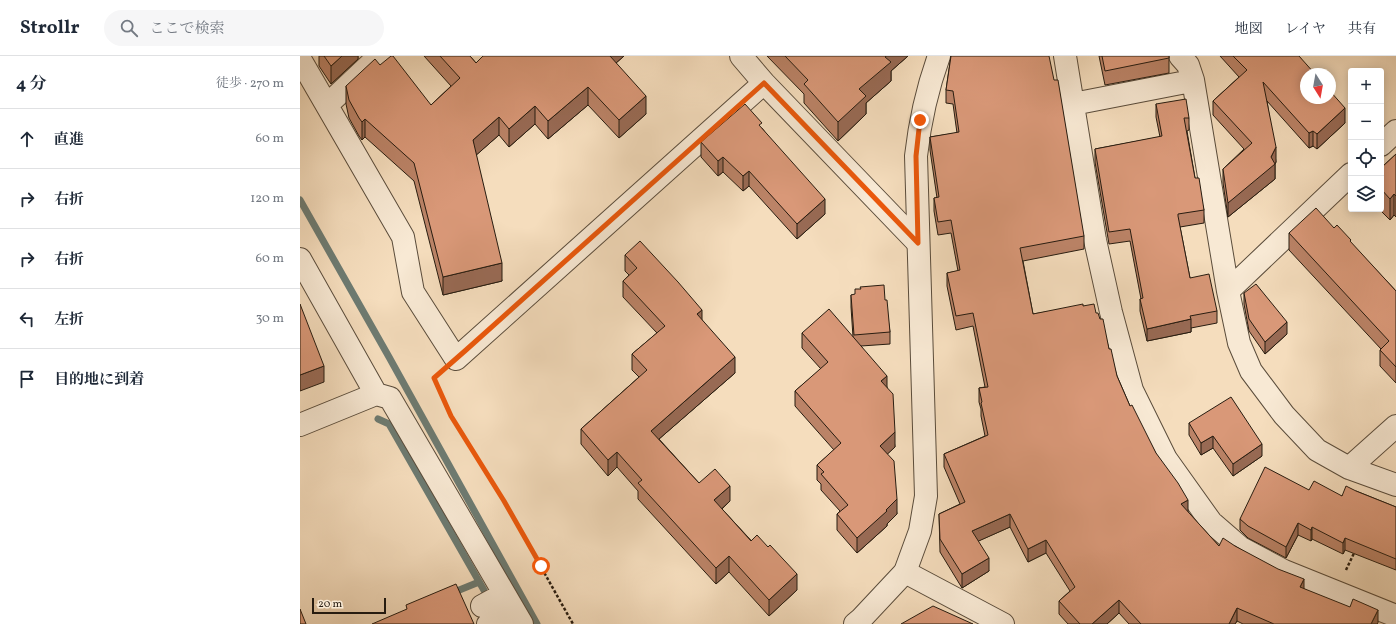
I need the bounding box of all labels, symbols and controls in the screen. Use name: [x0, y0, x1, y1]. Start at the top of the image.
search box: [104, 10, 384, 46]
text: Strollr: [20, 15, 80, 41]
icon: search: [118, 17, 140, 39]
text: ここで検索: [150, 19, 225, 40]
text: 地図: [1235, 20, 1263, 39]
text: レイヤ: [1285, 20, 1326, 39]
text: 共有: [1348, 20, 1376, 39]
north arrow: [1300, 68, 1336, 104]
map controls: [1348, 68, 1384, 212]
button: +: [1348, 68, 1384, 104]
text: 4 分: [16, 73, 47, 96]
text: 徒歩 · 270 m: [216, 75, 284, 93]
button: −: [1348, 104, 1384, 140]
route end: [911, 111, 929, 129]
icon: ahead: [16, 128, 38, 150]
text: 直進: [54, 130, 84, 151]
text: 60 m: [256, 130, 284, 148]
button: locate: [1348, 140, 1384, 176]
button: layers: [1348, 176, 1384, 212]
icon: right: [16, 188, 38, 210]
text: 右折: [54, 190, 84, 211]
text: 120 m: [250, 190, 284, 208]
icon: right: [16, 248, 38, 270]
text: 右折: [54, 250, 84, 271]
text: 60 m: [256, 250, 284, 268]
icon: left: [16, 308, 38, 330]
text: 左折: [54, 310, 84, 331]
text: 30 m: [256, 310, 284, 328]
icon: arrive: [16, 368, 38, 390]
text: 目的地に到着: [54, 370, 144, 391]
route start: [532, 557, 550, 575]
scale bar: [312, 596, 386, 615]
text: 20 m: [318, 597, 342, 612]

